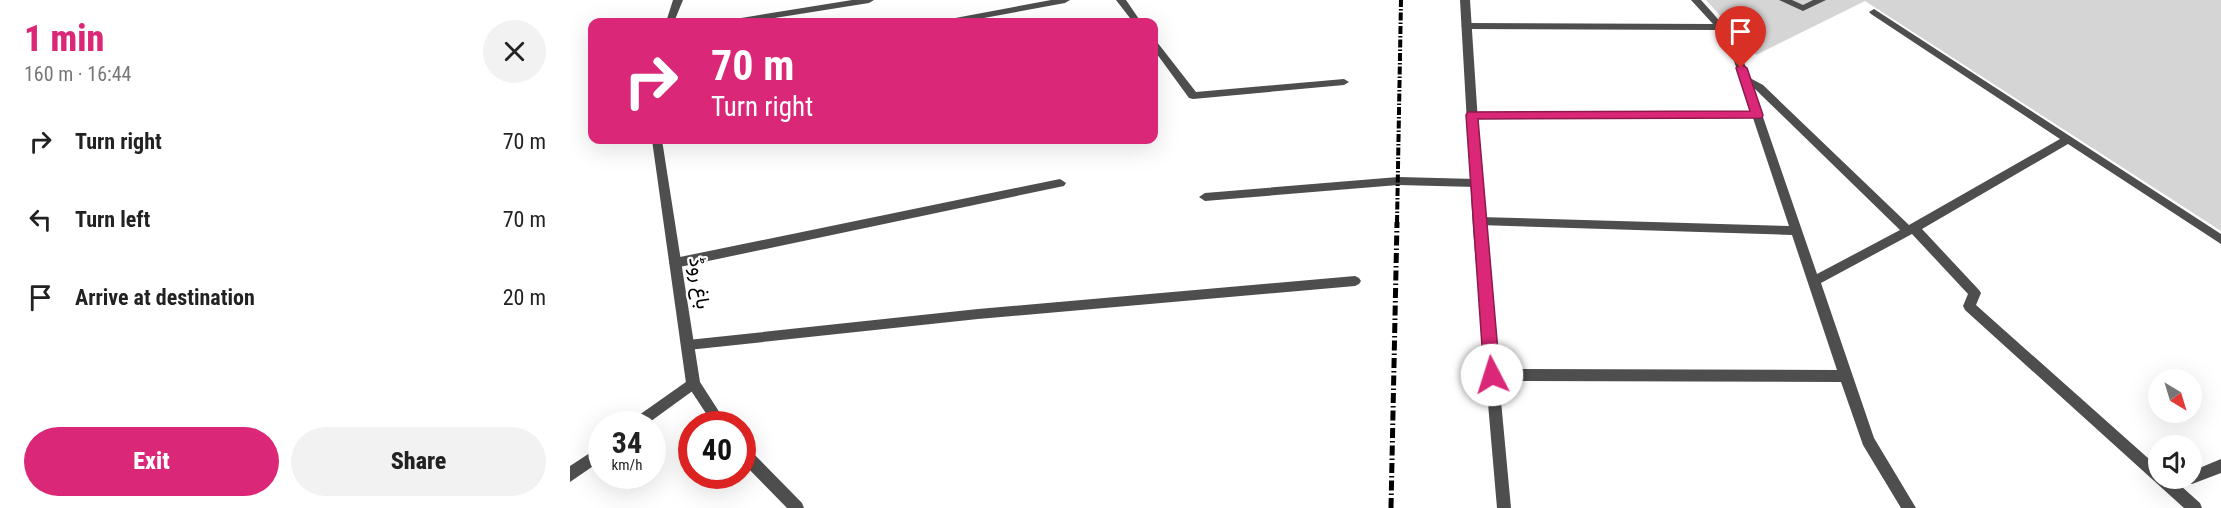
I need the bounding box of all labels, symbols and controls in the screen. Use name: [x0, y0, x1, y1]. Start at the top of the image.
pin: [1715, 6, 1766, 68]
icon: arrive: [1724, 15, 1757, 48]
text: 1 min: [24, 18, 104, 60]
button: close: [483, 20, 546, 83]
text: 70 m: [711, 41, 794, 90]
icon: right: [612, 42, 690, 120]
text: 160 m · 16:44: [24, 62, 131, 86]
text: Turn right: [711, 91, 813, 123]
icon: right: [24, 125, 57, 158]
text: Turn right: [75, 129, 162, 154]
text: 70 m: [503, 129, 546, 154]
icon: left: [24, 203, 57, 236]
text: Turn left: [75, 207, 150, 232]
text: 70 m: [503, 207, 546, 232]
street label: باغ روڈ: [682, 255, 716, 311]
icon: arrive: [24, 281, 57, 314]
text: Arrive at destination: [75, 285, 255, 310]
text: 20 m: [503, 285, 546, 310]
position arrow: [1460, 343, 1524, 407]
north arrow: [2148, 369, 2202, 423]
map controls: [2148, 369, 2202, 489]
speed limit sign: 40: [678, 411, 756, 489]
text: 34: [612, 425, 642, 460]
button: Exit: [24, 427, 279, 496]
button: Share: [291, 427, 546, 496]
button: sound: [2148, 435, 2202, 489]
text: km/h: [612, 456, 642, 474]

